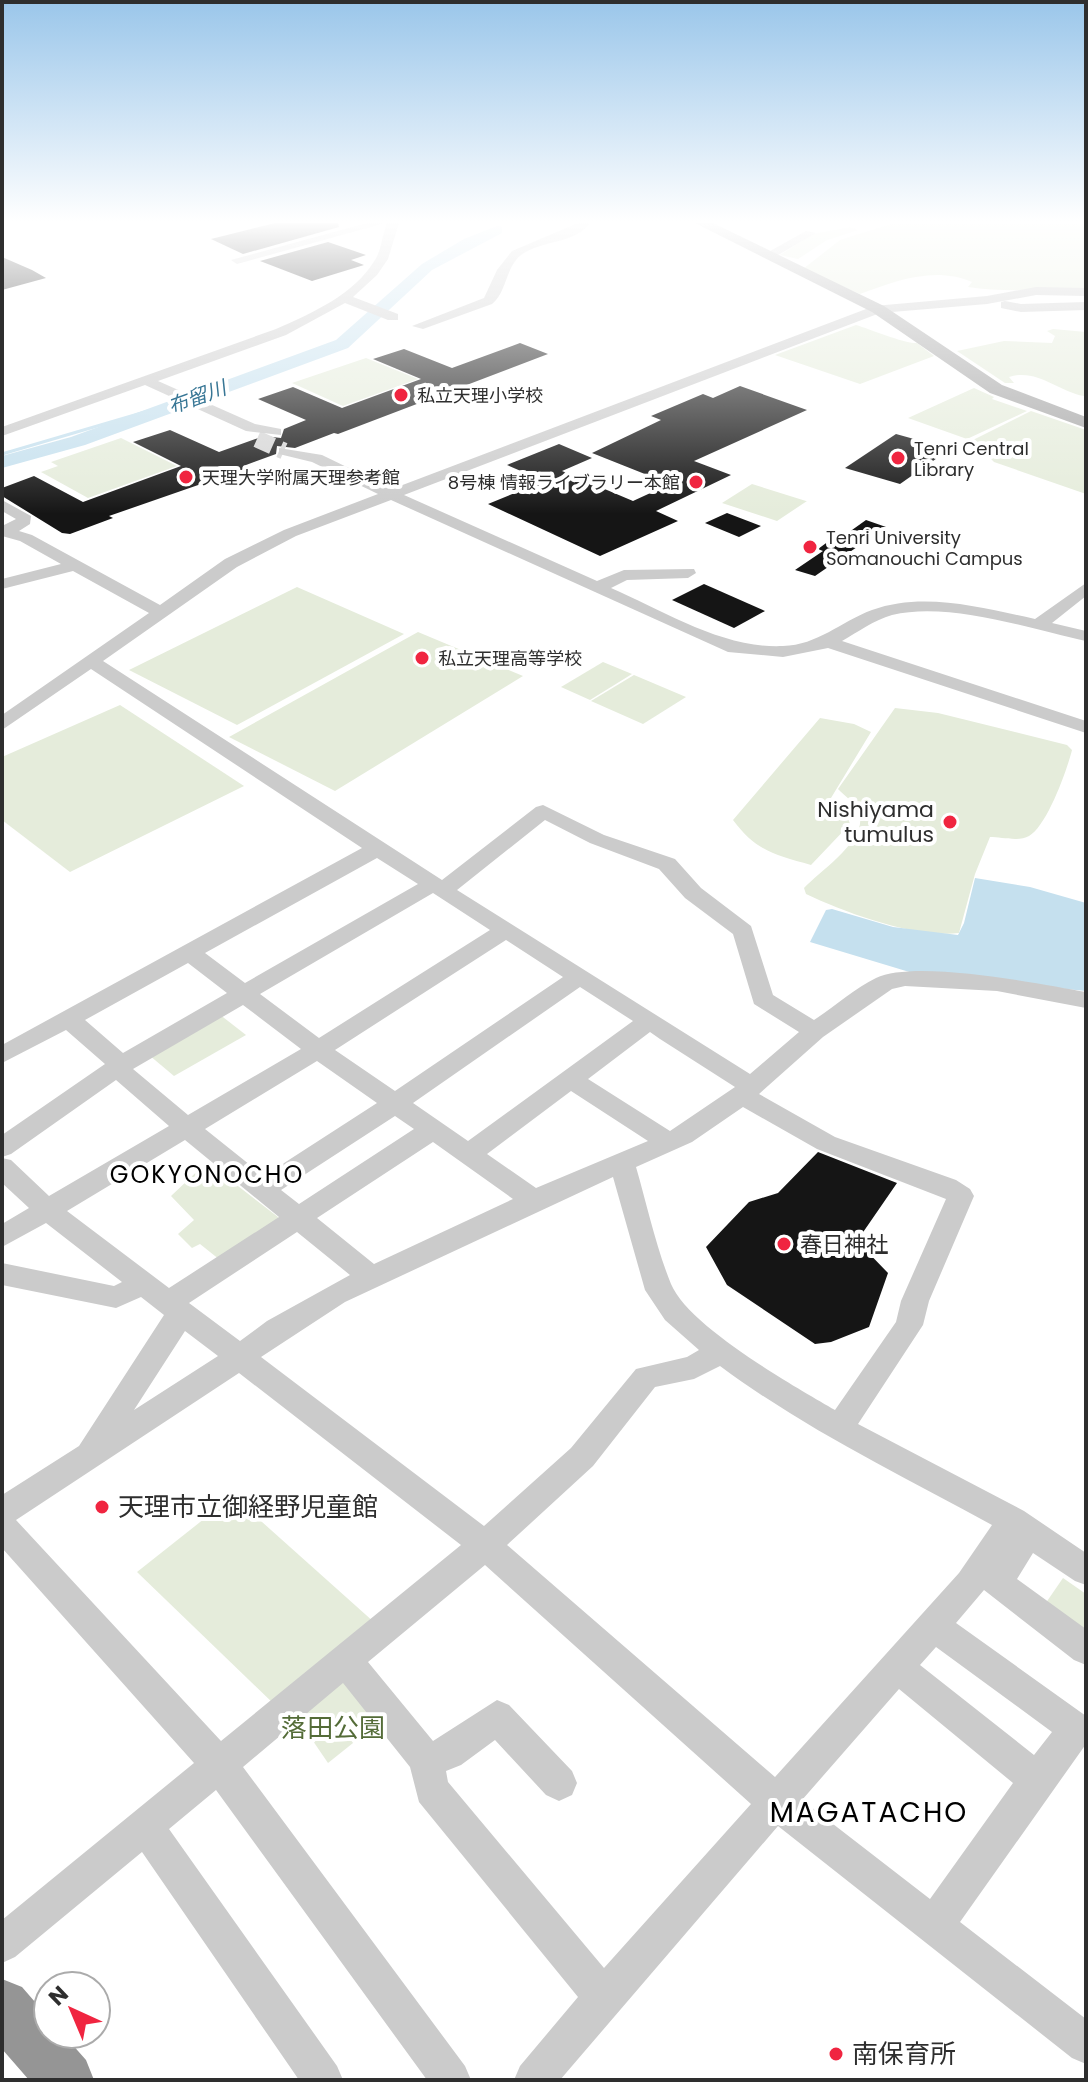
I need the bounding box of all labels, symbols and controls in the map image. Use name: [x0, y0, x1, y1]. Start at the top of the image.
water label: 布留川: [164, 373, 232, 420]
place label: 私立天理小学校: [417, 383, 543, 408]
marker: 私立天理小学校: [392, 386, 410, 404]
place label: Tenri Central Library: [914, 436, 1029, 482]
marker: Tenri Central Library: [889, 449, 907, 467]
place label: 天理大学附属天理参考館: [202, 465, 400, 490]
marker: 天理大学附属天理参考館: [177, 468, 195, 486]
place label: 8号棟 情報ライブラリー本館: [448, 470, 680, 495]
marker: 8号棟 情報ライブラリー本館: [687, 473, 705, 491]
place label: Tenri University Somanouchi Campus: [826, 525, 1023, 571]
marker: Tenri University Somanouchi Campus: [801, 538, 819, 556]
place label: 私立天理高等学校: [438, 646, 582, 671]
marker: 私立天理高等学校: [413, 649, 431, 667]
place label: Nishiyama tumulus: [817, 794, 934, 850]
marker: Nishiyama tumulus: [941, 813, 959, 831]
district label: GOKYONOCHO: [110, 1158, 304, 1191]
place label: 春日神社: [800, 1229, 888, 1260]
marker: 春日神社: [775, 1235, 793, 1253]
place label: 天理市立御経野児童館: [118, 1489, 378, 1525]
marker: 天理市立御経野児童館: [93, 1498, 111, 1516]
park label: 落田公園: [281, 1710, 385, 1746]
district label: MAGATACHO: [770, 1793, 968, 1832]
north arrow: [32, 1970, 112, 2050]
text: N: [42, 1979, 75, 2013]
place label: 南保育所: [852, 2036, 956, 2072]
marker: 南保育所: [827, 2045, 845, 2063]

